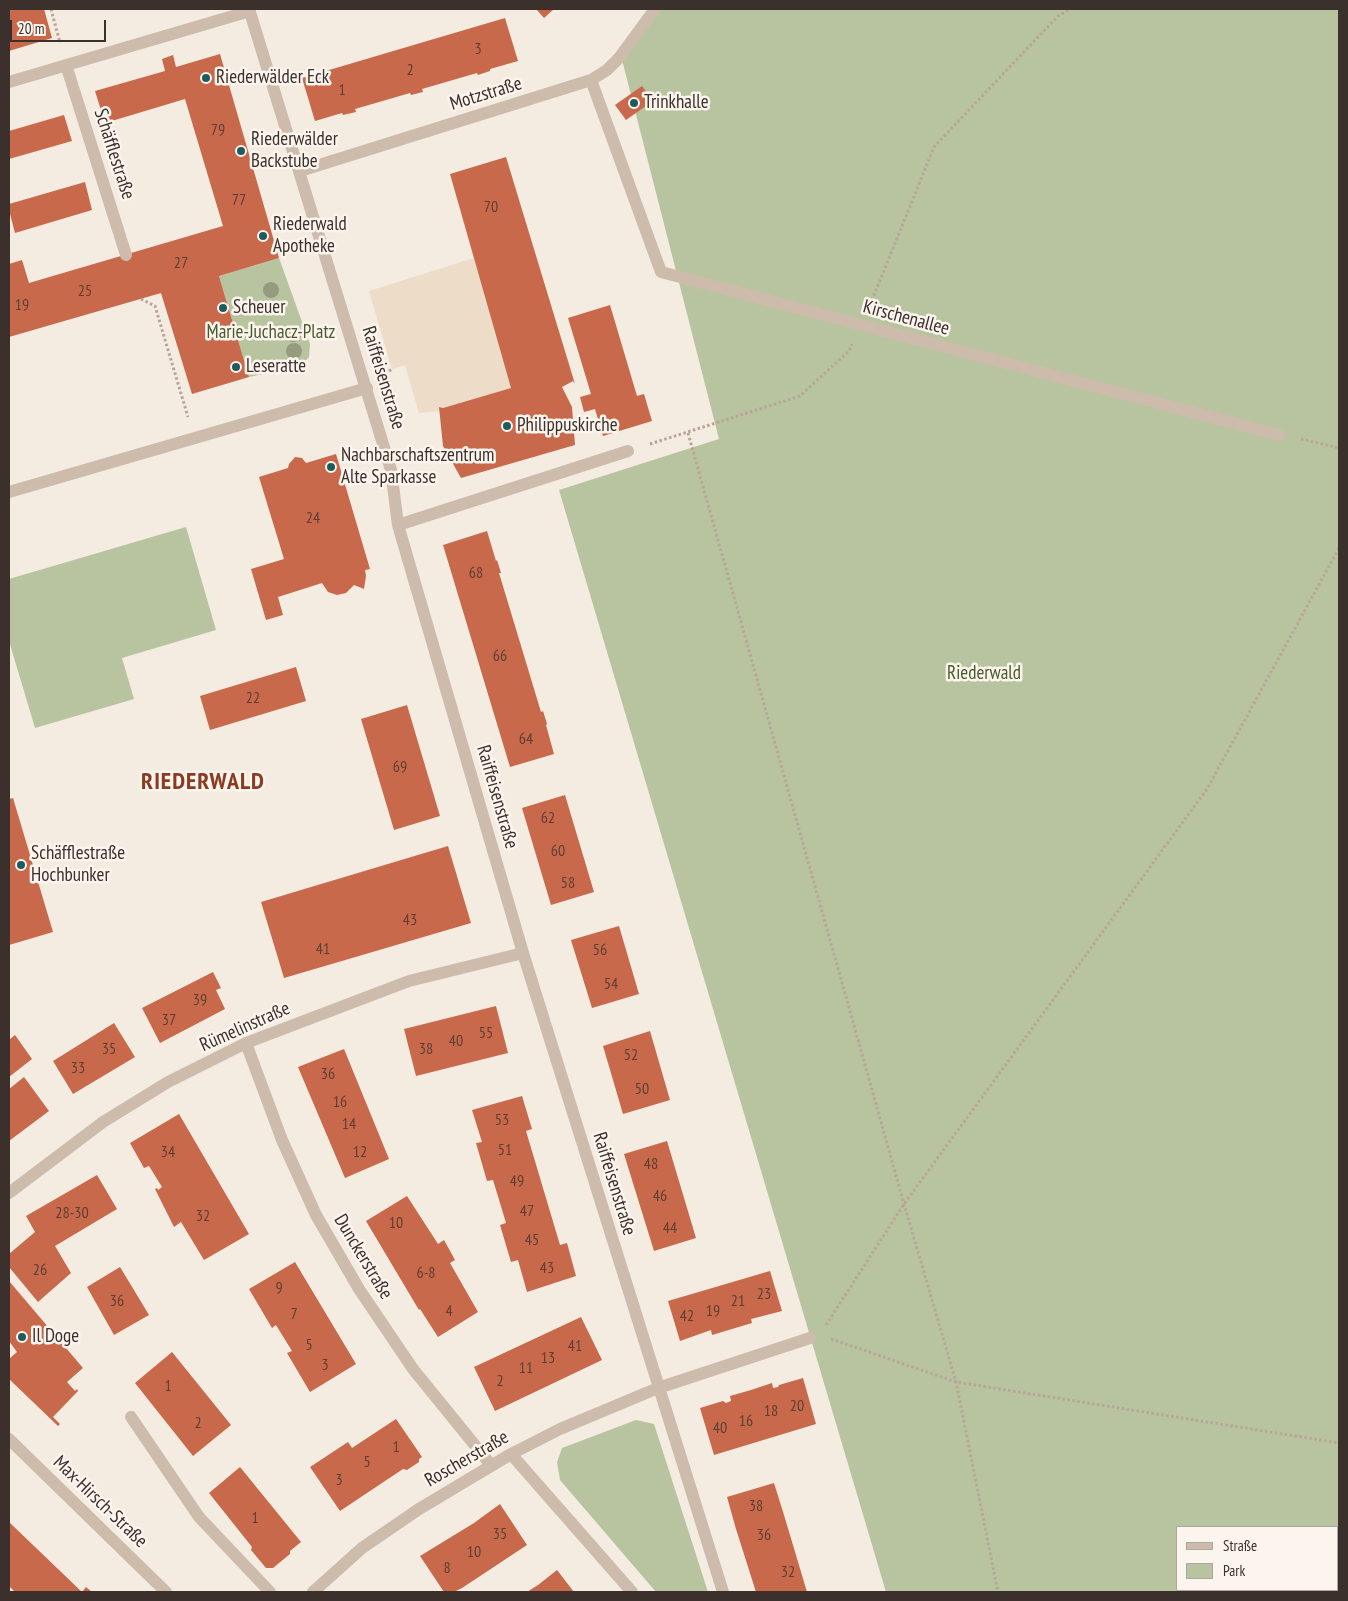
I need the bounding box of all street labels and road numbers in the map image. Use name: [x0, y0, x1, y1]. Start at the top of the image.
street label: Motzstraße: [447, 72, 525, 116]
street label: Schäfflestraße: [89, 106, 139, 202]
street label: Kirschenallee: [860, 296, 952, 340]
street label: Raiffeisenstraße: [357, 324, 409, 432]
street label: Raiffeisenstraße: [471, 743, 523, 851]
street label: Rümelinstraße: [196, 997, 294, 1057]
street label: Raiffeisenstraße: [588, 1130, 640, 1238]
street label: Dunckerstraße: [329, 1210, 397, 1304]
street label: Roscherstraße: [421, 1426, 513, 1492]
street label: Max-Hirsch-Straße: [48, 1451, 152, 1553]

